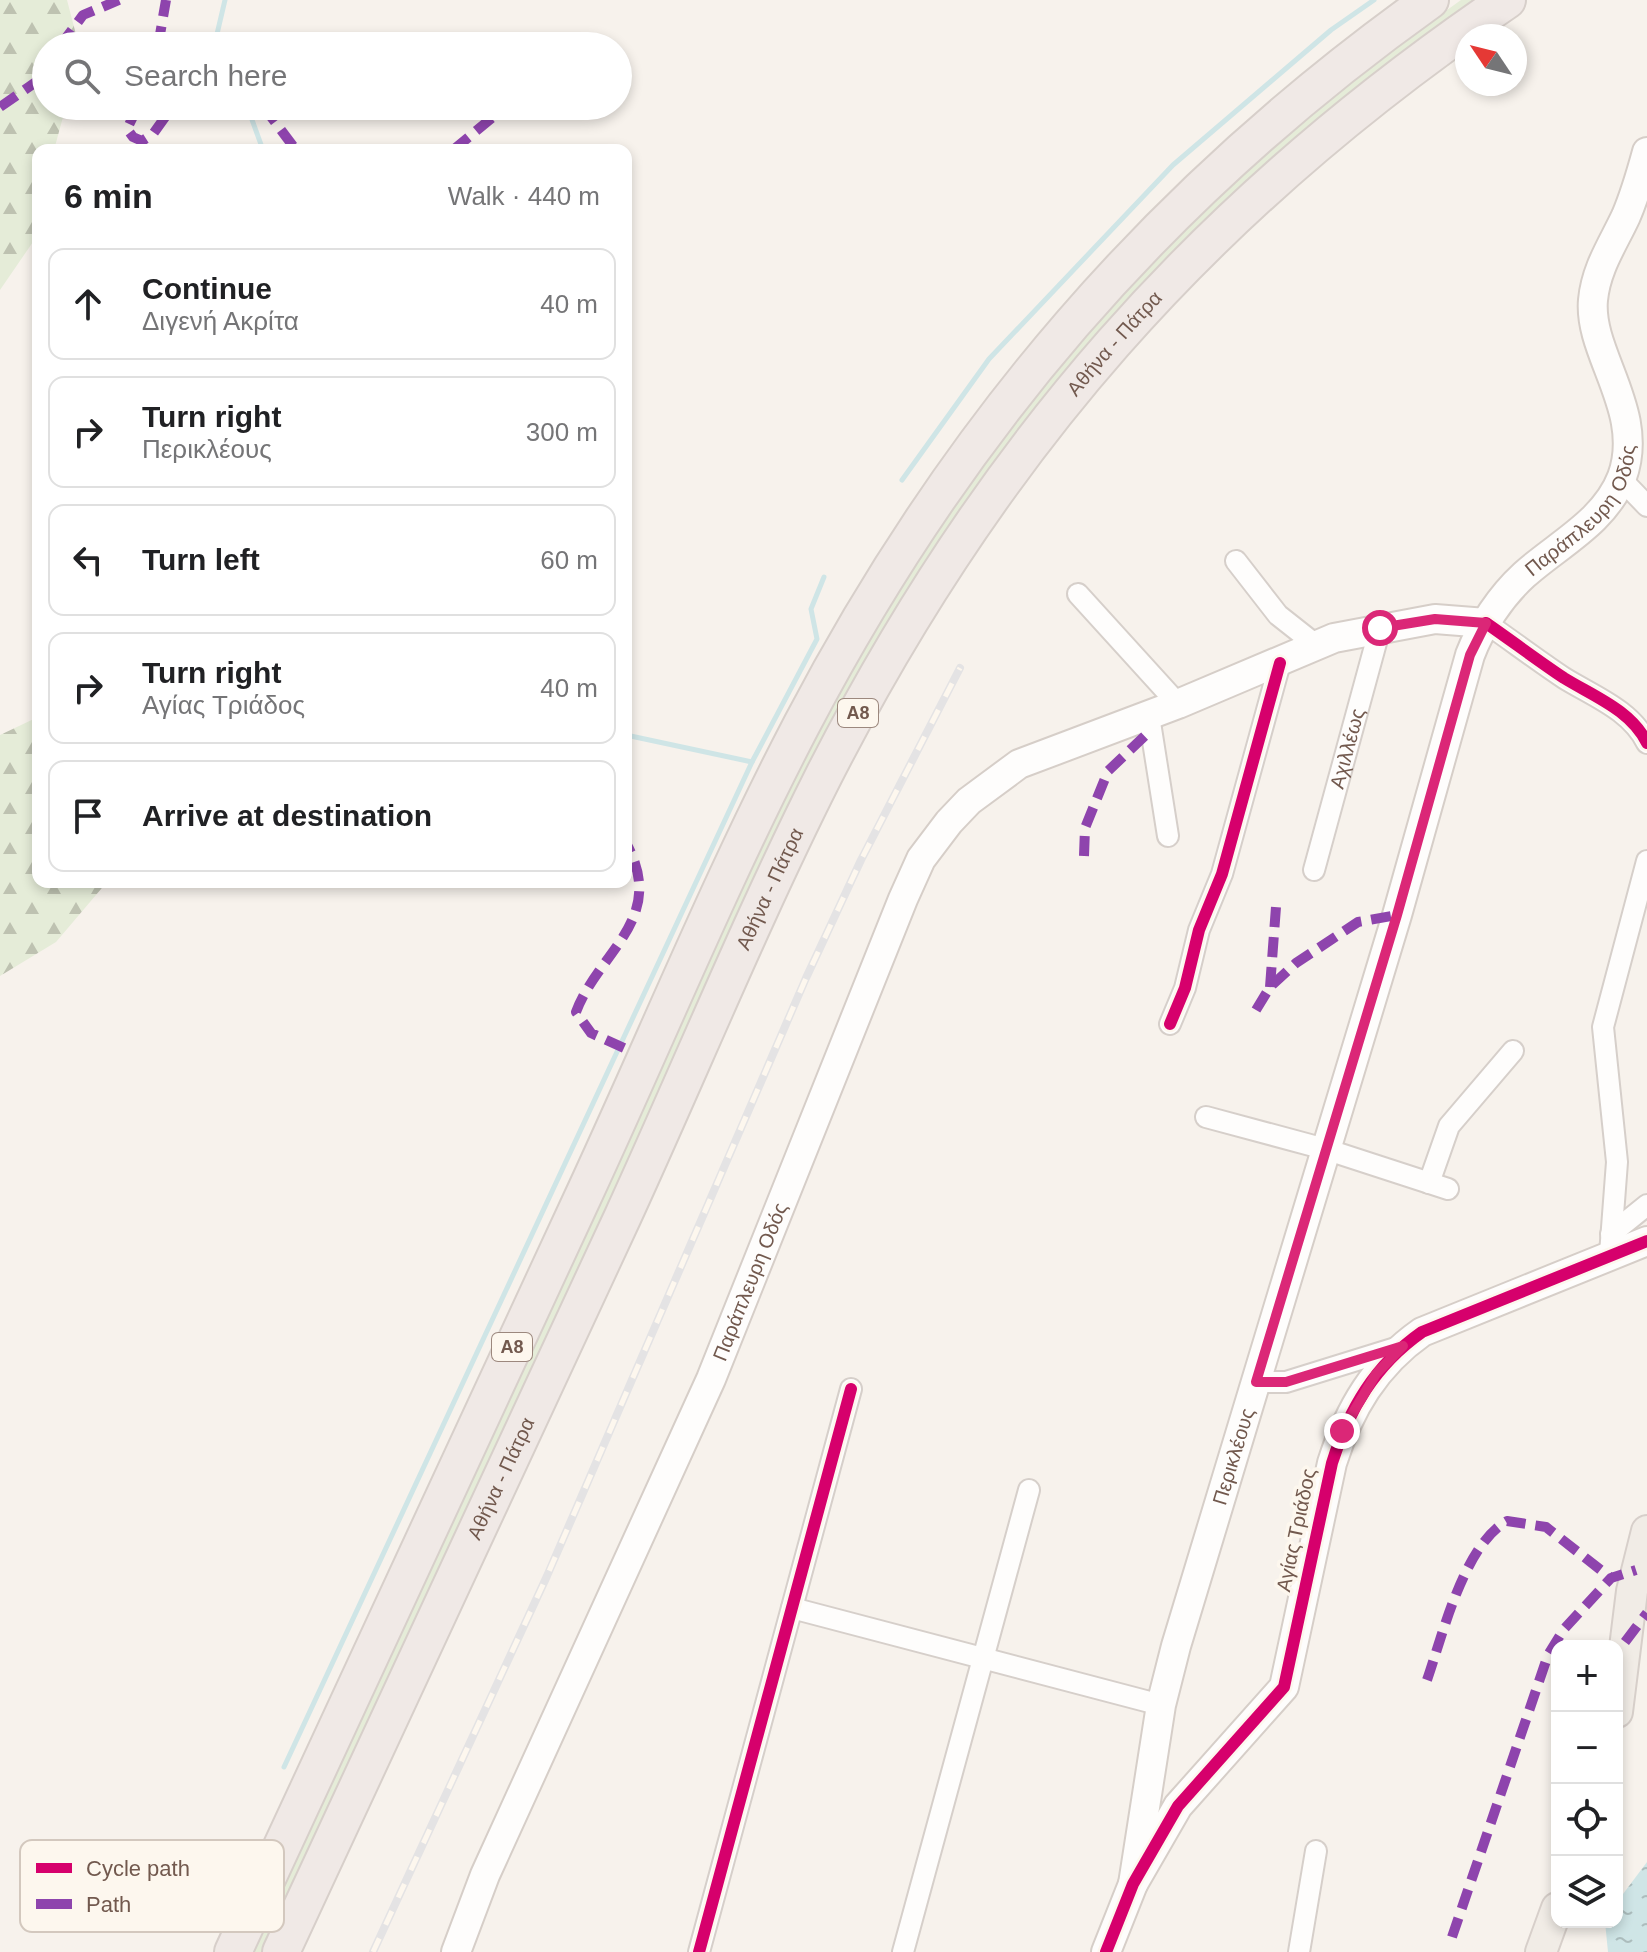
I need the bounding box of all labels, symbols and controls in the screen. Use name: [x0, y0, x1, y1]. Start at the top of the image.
north arrow: [1455, 24, 1527, 96]
search box: [32, 32, 632, 120]
icon: search: [60, 54, 104, 98]
text: Search here: [124, 59, 287, 92]
text: 6 min: [64, 177, 153, 215]
text: Walk · 440 m: [448, 181, 600, 211]
text: Continue: [142, 272, 272, 305]
icon: ahead: [66, 282, 110, 326]
street label: Αθήνα - Πάτρα: [1062, 286, 1166, 400]
text: 40 m: [540, 289, 598, 319]
text: Διγενή Ακρίτα: [142, 306, 299, 336]
text: Turn right: [142, 400, 281, 433]
icon: right: [66, 410, 110, 454]
text: 300 m: [526, 417, 598, 447]
text: Περικλέους: [142, 434, 272, 464]
street label: Παράπλευρη Οδός: [1521, 444, 1639, 580]
icon: left: [66, 538, 110, 582]
text: Turn left: [142, 543, 260, 576]
text: 60 m: [540, 545, 598, 575]
route start: [1362, 610, 1398, 646]
text: Turn right: [142, 656, 281, 689]
icon: right: [66, 666, 110, 710]
text: 40 m: [540, 673, 598, 703]
text: Αγίας Τριάδος: [142, 690, 305, 720]
road number: Α8: [838, 699, 878, 727]
street label: Αχιλλέως: [1326, 706, 1369, 791]
icon: arrive: [66, 794, 110, 838]
text: Arrive at destination: [142, 799, 432, 832]
street label: Αθήνα - Πάτρα: [732, 824, 807, 953]
street label: Παράπλευρη Οδός: [708, 1199, 791, 1364]
road number: Α8: [492, 1333, 532, 1361]
street label: Περικλέους: [1208, 1405, 1258, 1507]
route end: [1324, 1413, 1360, 1449]
street label: Αθήνα - Πάτρα: [463, 1414, 539, 1543]
street label: Αγίας Τριάδος: [1272, 1466, 1320, 1594]
map controls: [1551, 1640, 1623, 1928]
button: +: [1551, 1640, 1623, 1712]
button: −: [1551, 1712, 1623, 1784]
button: locate: [1551, 1784, 1623, 1856]
legend: [20, 1840, 284, 1932]
text: Cycle path: [86, 1856, 190, 1881]
button: layers: [1551, 1856, 1623, 1928]
text: Path: [86, 1892, 131, 1917]

